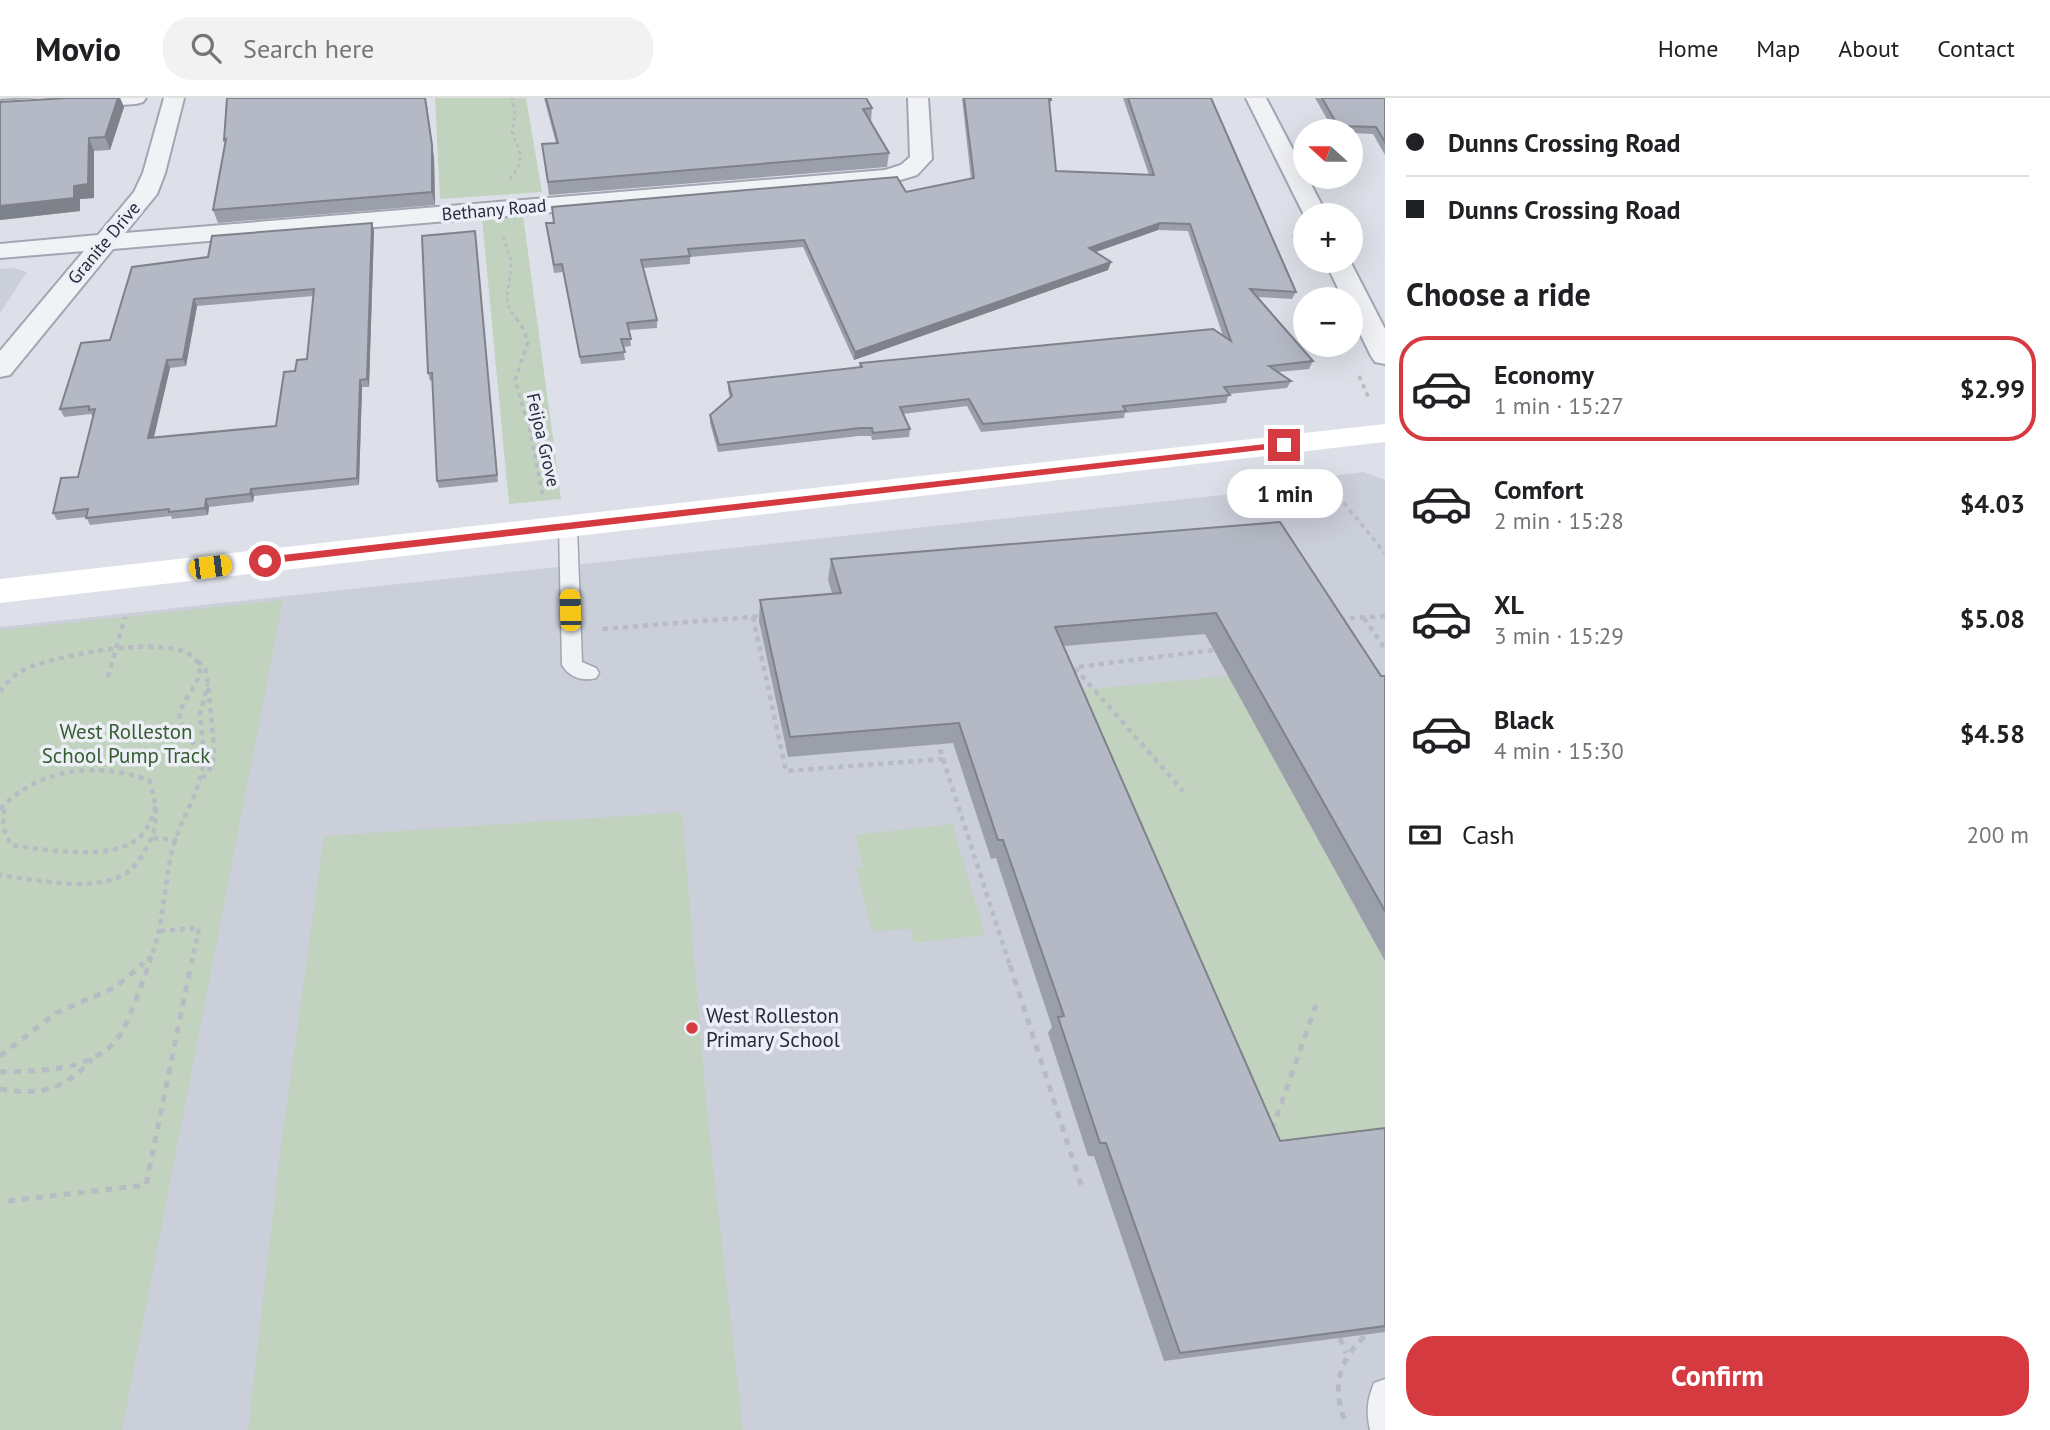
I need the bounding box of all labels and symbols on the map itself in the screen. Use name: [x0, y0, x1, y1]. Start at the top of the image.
north arrow: [1293, 119, 1363, 189]
street label: Bethany Road: [441, 193, 547, 226]
street label: Granite Drive: [62, 197, 145, 289]
street label: Feijoa Grove: [522, 391, 565, 489]
route end: [1268, 429, 1300, 461]
callout: 1 min: [1226, 470, 1342, 518]
route start: [249, 545, 281, 577]
car: [188, 554, 233, 580]
car: [559, 589, 582, 631]
park label: West Rolleston School Pump Track: [42, 718, 210, 769]
place label: West Rolleston Primary School: [706, 1002, 840, 1053]
marker: West Rolleston Primary School: [684, 1020, 700, 1036]

